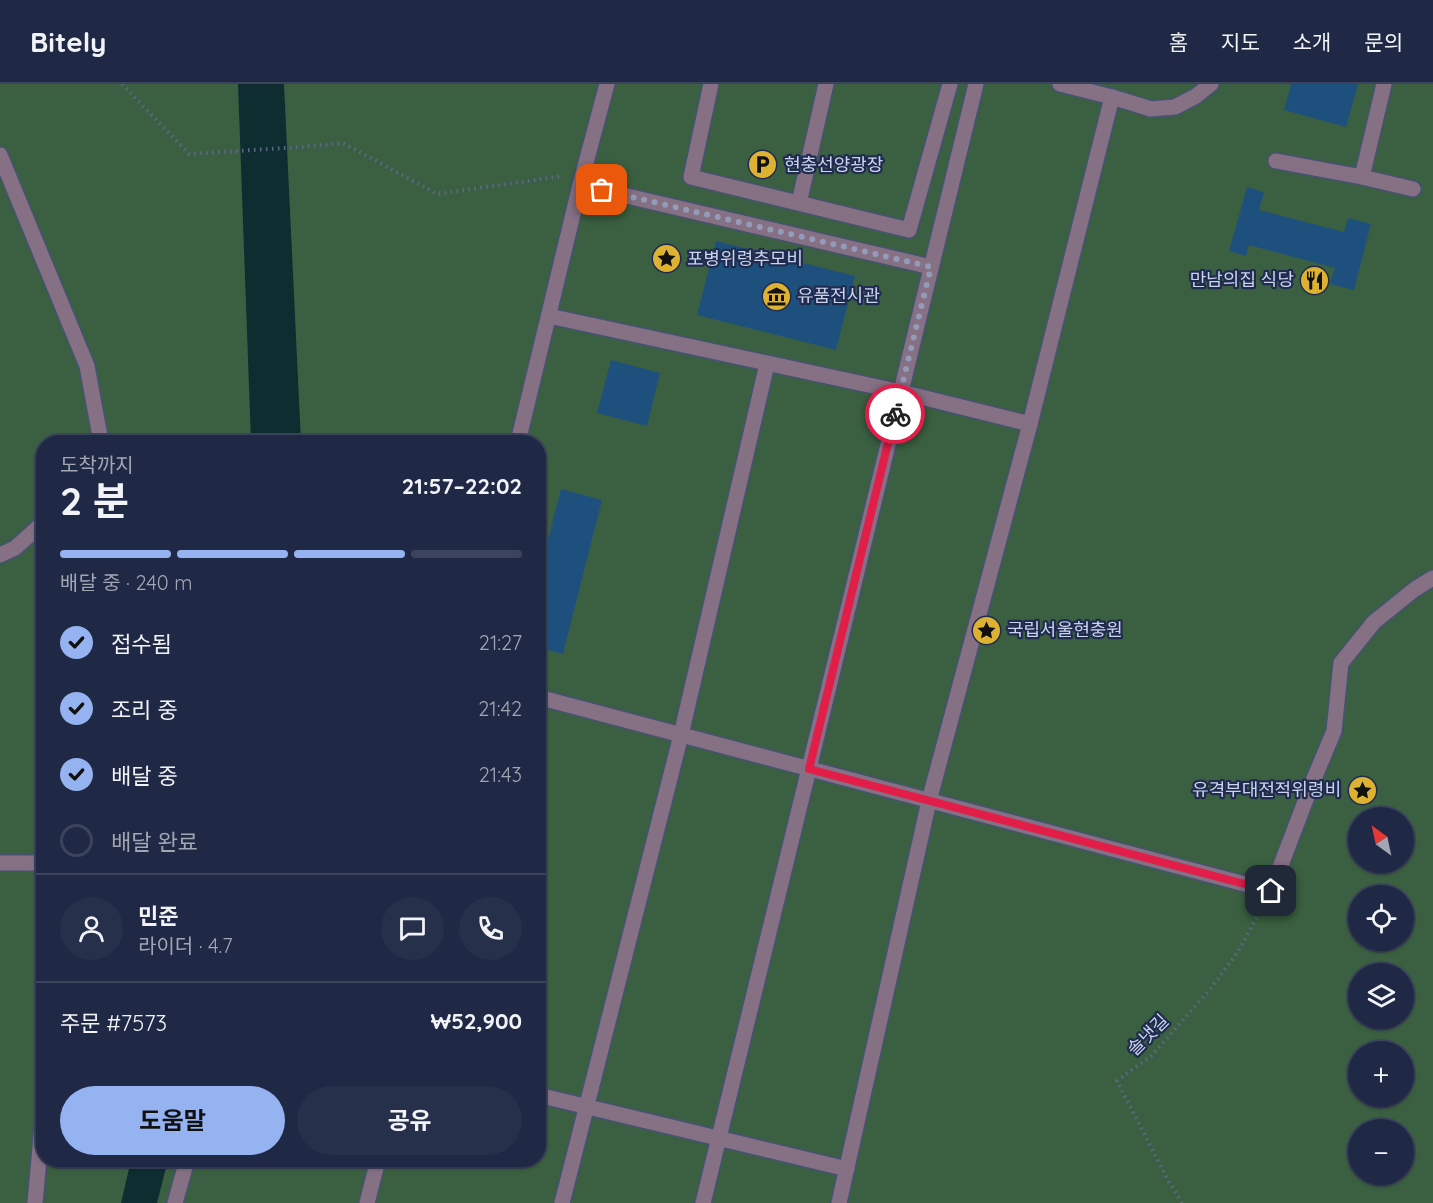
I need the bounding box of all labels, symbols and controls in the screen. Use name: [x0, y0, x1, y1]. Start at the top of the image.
text: Bitely: [30, 24, 106, 59]
text: 홈: [1169, 29, 1188, 55]
text: 지도: [1221, 29, 1260, 55]
text: 소개: [1293, 29, 1331, 55]
text: 문의: [1364, 29, 1403, 55]
parking icon: 현충선양광장: [747, 149, 779, 181]
place label: 현충선양광장: [784, 153, 883, 176]
pin: [576, 164, 627, 215]
icon: bag: [585, 173, 618, 206]
place icon: 포병위령추모비: [650, 243, 682, 275]
place label: 포병위령추모비: [687, 247, 803, 270]
restaurant icon: 만남의집 식당: [1299, 264, 1331, 296]
place label: 만남의집 식당: [1190, 268, 1294, 291]
museum icon: 유품전시관: [760, 280, 792, 312]
place label: 유품전시관: [797, 284, 880, 307]
courier: [865, 384, 925, 444]
icon: bike: [879, 398, 912, 431]
text: 도착까지: [60, 452, 134, 477]
text: 21:57–22:02: [402, 472, 522, 500]
text: 2 분: [60, 476, 129, 525]
text: 배달 중 · 240 m: [60, 570, 192, 595]
place icon: 국립서울현충원: [970, 614, 1002, 646]
place label: 국립서울현충원: [1007, 618, 1123, 641]
icon: check: [60, 626, 93, 659]
text: 접수됨: [111, 630, 172, 658]
text: 21:27: [479, 630, 522, 655]
icon: check: [60, 692, 93, 725]
text: 조리 중: [111, 696, 178, 724]
text: 21:42: [478, 696, 522, 721]
icon: check: [60, 758, 93, 791]
text: 배달 중: [111, 762, 178, 790]
text: 21:43: [479, 762, 522, 787]
place icon: 유격부대전적위령비: [1346, 774, 1378, 806]
place label: 유격부대전적위령비: [1192, 778, 1341, 801]
north arrow: [1348, 807, 1414, 873]
map controls: [1348, 807, 1414, 1185]
text: 배달 완료: [111, 828, 198, 856]
pin: [1245, 865, 1296, 916]
icon: home: [1254, 874, 1287, 907]
button: locate: [1348, 885, 1414, 951]
button: person: [60, 897, 123, 960]
button: chat: [381, 897, 444, 960]
button: phone: [459, 897, 522, 960]
text: 민준: [138, 902, 178, 930]
text: 라이더 · 4.7: [138, 933, 232, 958]
button: layers: [1348, 963, 1414, 1029]
text: ₩52,900: [431, 1007, 522, 1035]
text: 주문 #7573: [60, 1009, 167, 1037]
street label: 솔냇길: [1122, 1009, 1173, 1060]
button: +: [1348, 1041, 1414, 1107]
button: 도움말: [60, 1086, 285, 1155]
button: 공유: [297, 1086, 522, 1155]
button: −: [1348, 1119, 1414, 1185]

